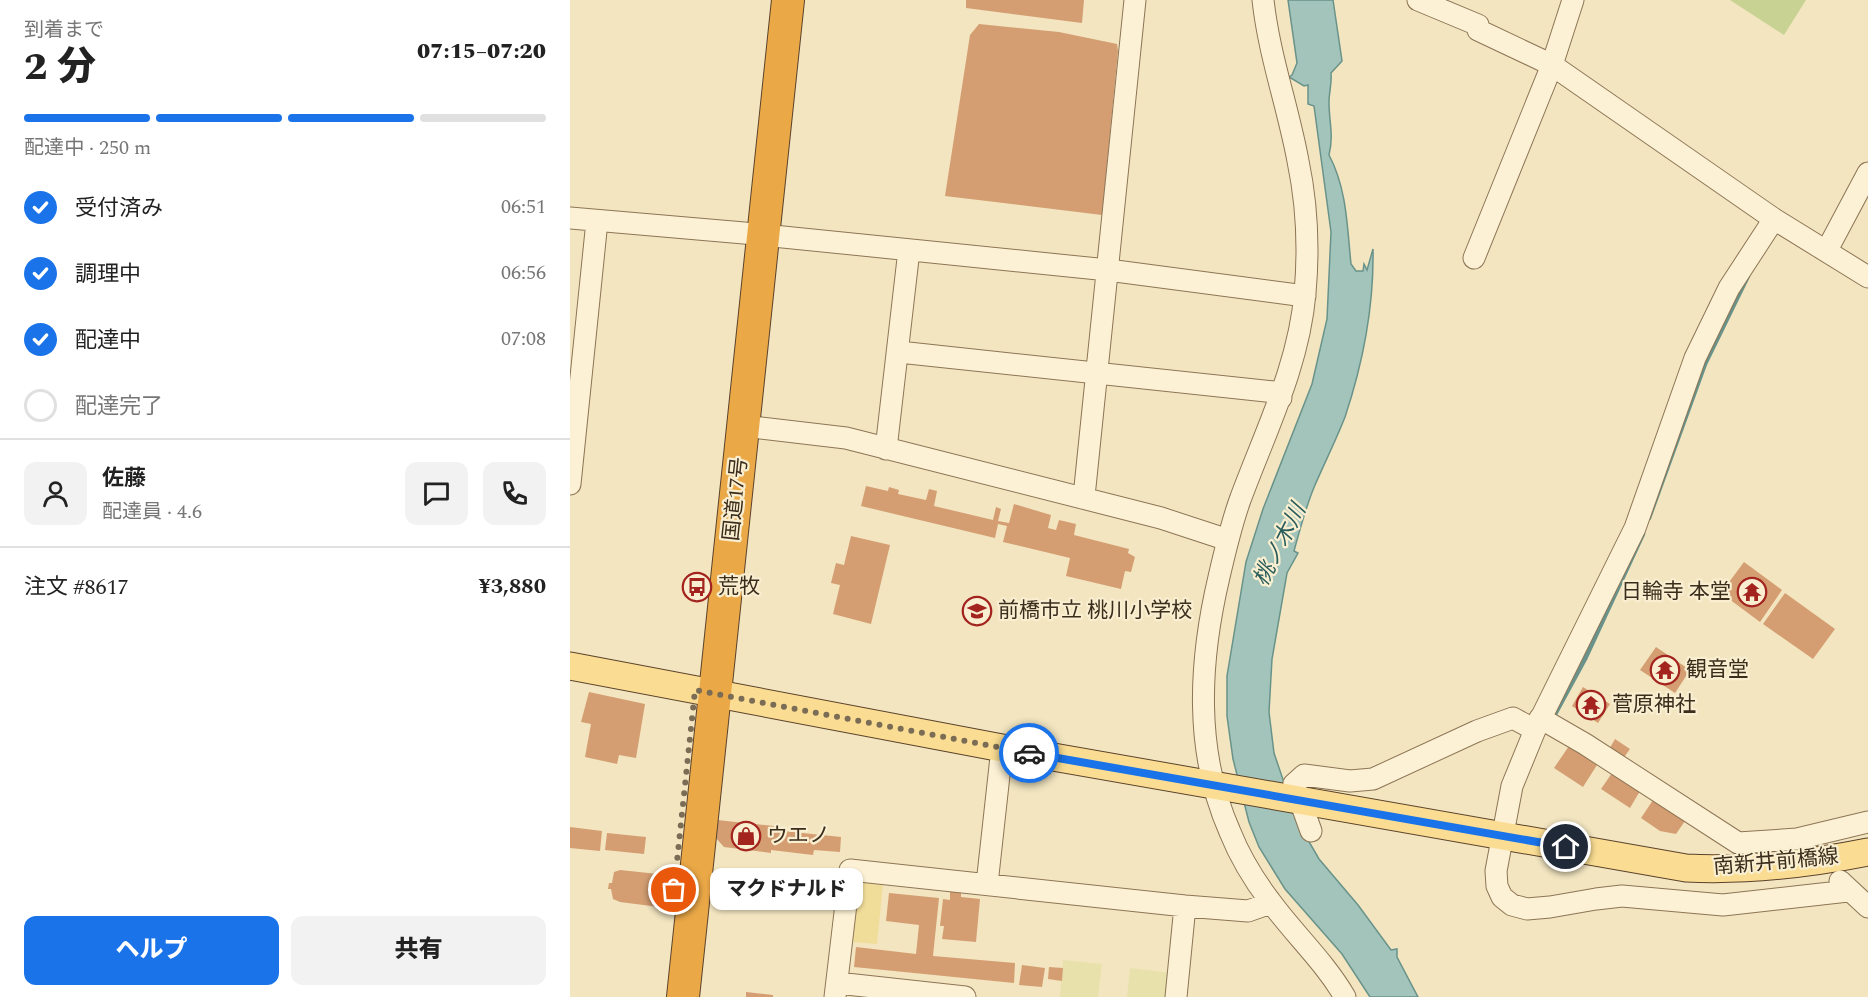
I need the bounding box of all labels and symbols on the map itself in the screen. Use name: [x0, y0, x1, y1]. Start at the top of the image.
street label: 国道17号: [716, 456, 756, 542]
water label: 桃ノ木川: [1245, 497, 1316, 592]
bus stop icon: 荒牧: [681, 571, 713, 603]
place label: 荒牧: [718, 571, 760, 603]
place label: 日輪寺 本堂: [1621, 576, 1731, 608]
temple icon: 日輪寺 本堂: [1736, 576, 1768, 608]
school or university icon: 前橋市立 桃川小学校: [961, 595, 993, 627]
place label: 前橋市立 桃川小学校: [998, 595, 1192, 627]
temple icon: 観音堂: [1649, 654, 1681, 686]
place label: 観音堂: [1686, 654, 1749, 686]
temple icon: 菅原神社: [1575, 689, 1607, 721]
place label: 菅原神社: [1612, 689, 1696, 721]
courier: [999, 723, 1059, 783]
shop icon: ウエノ: [730, 820, 762, 852]
place label: ウエノ: [767, 820, 830, 852]
pin: [1540, 821, 1591, 872]
street label: 南新井前橋線: [1712, 841, 1840, 883]
pin: [648, 864, 699, 915]
callout: マクドナルド: [710, 869, 863, 911]

